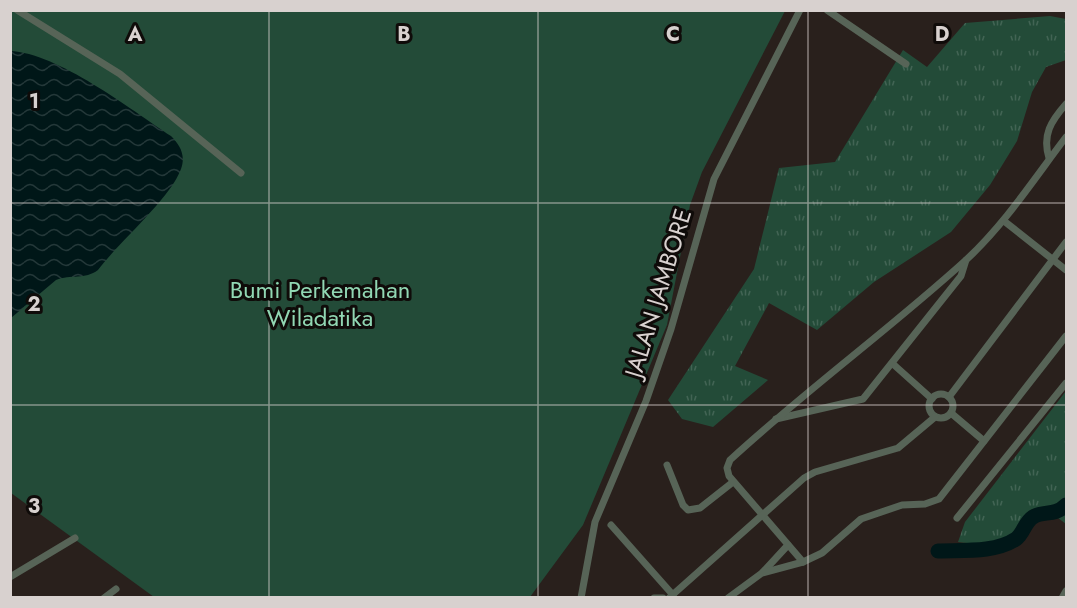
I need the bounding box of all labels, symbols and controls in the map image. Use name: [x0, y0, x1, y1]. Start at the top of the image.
text: A: [127, 20, 143, 49]
text: B: [397, 20, 411, 49]
text: C: [666, 20, 680, 49]
text: D: [935, 20, 949, 49]
text: 1: [29, 87, 39, 116]
street label: JALAN JAMBORE: [615, 204, 700, 385]
park label: Bumi Perkemahan Wiladatika: [230, 272, 410, 335]
text: 2: [27, 290, 41, 319]
text: 3: [28, 492, 40, 521]

